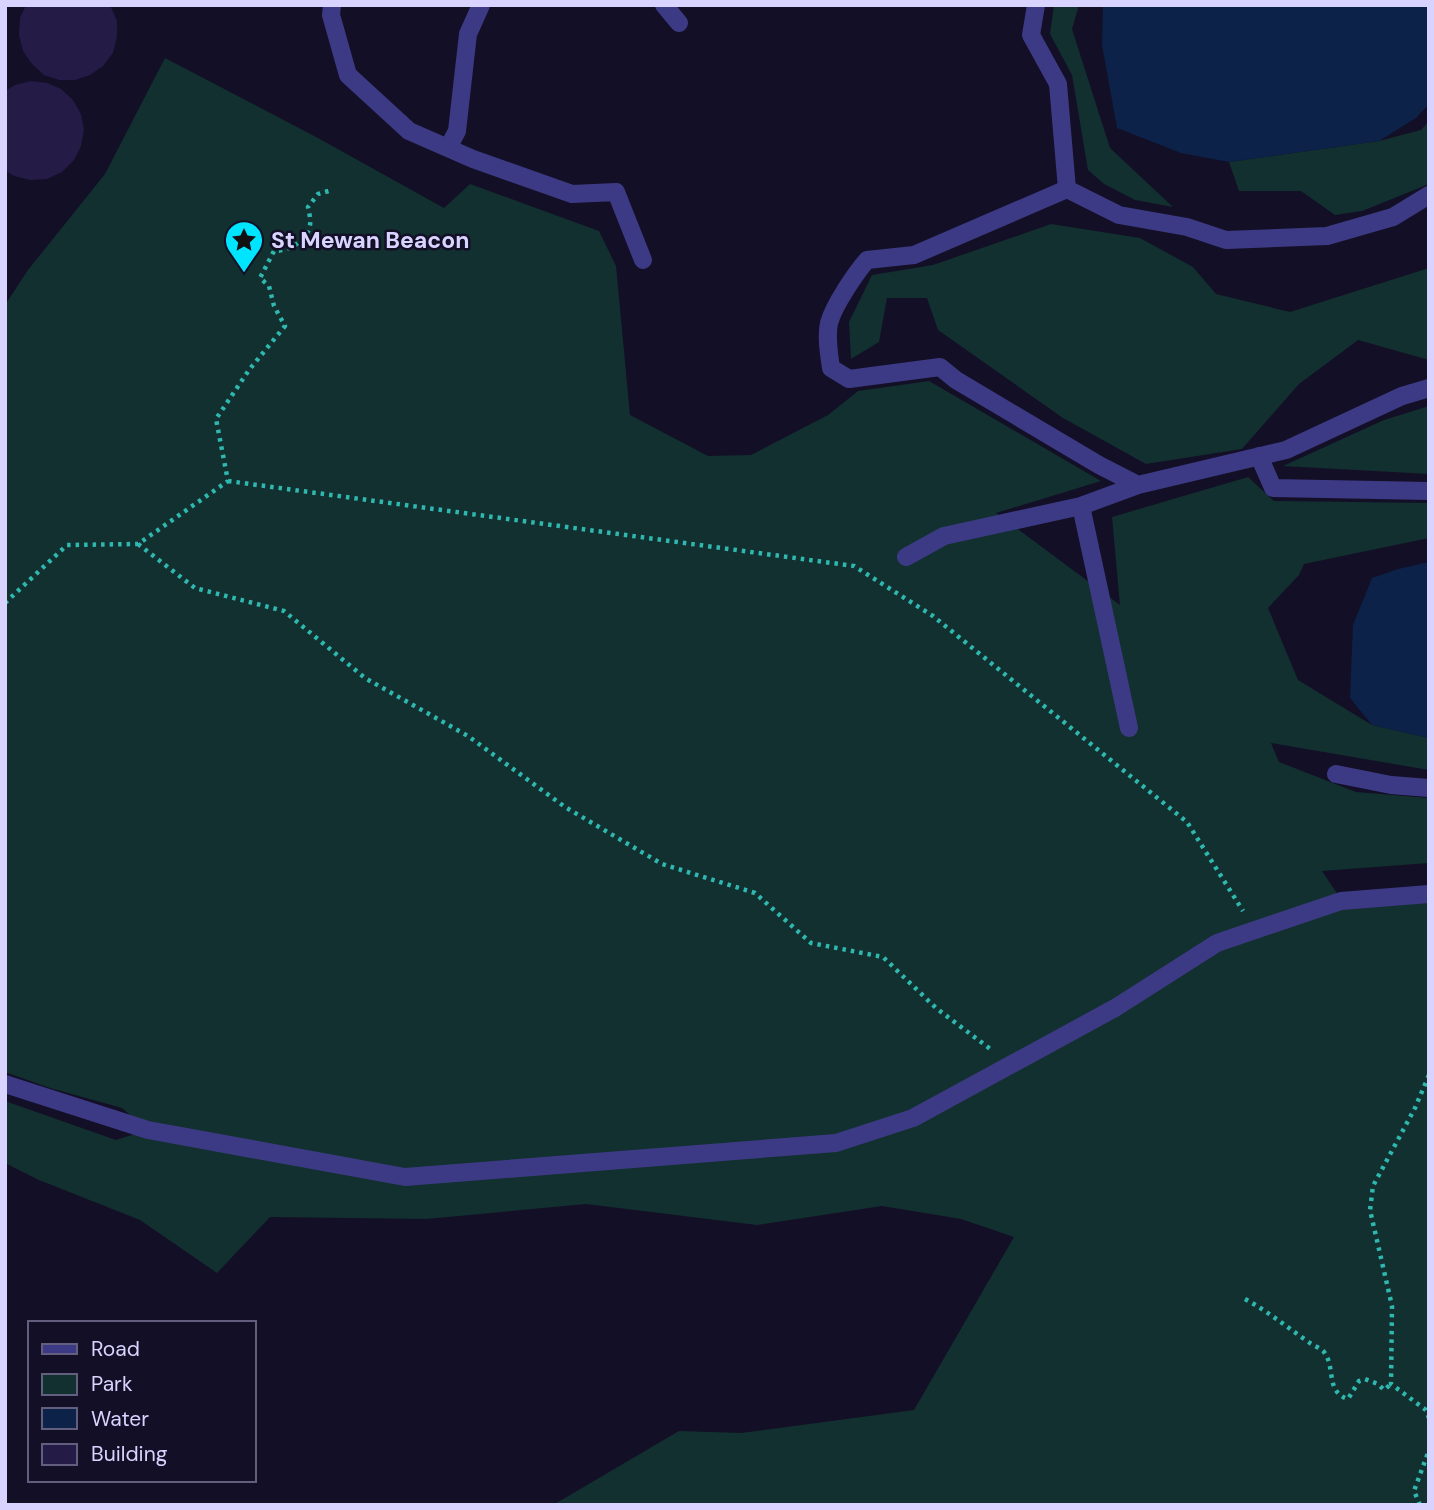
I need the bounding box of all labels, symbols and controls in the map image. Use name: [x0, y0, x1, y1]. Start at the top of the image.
place icon: St Mewan Beacon: [223, 219, 265, 274]
place label: St Mewan Beacon: [271, 225, 470, 255]
legend: [28, 1321, 256, 1482]
text: Road: [91, 1335, 140, 1363]
text: Park: [91, 1370, 133, 1398]
text: Water: [91, 1405, 149, 1433]
text: Building: [91, 1440, 168, 1468]

